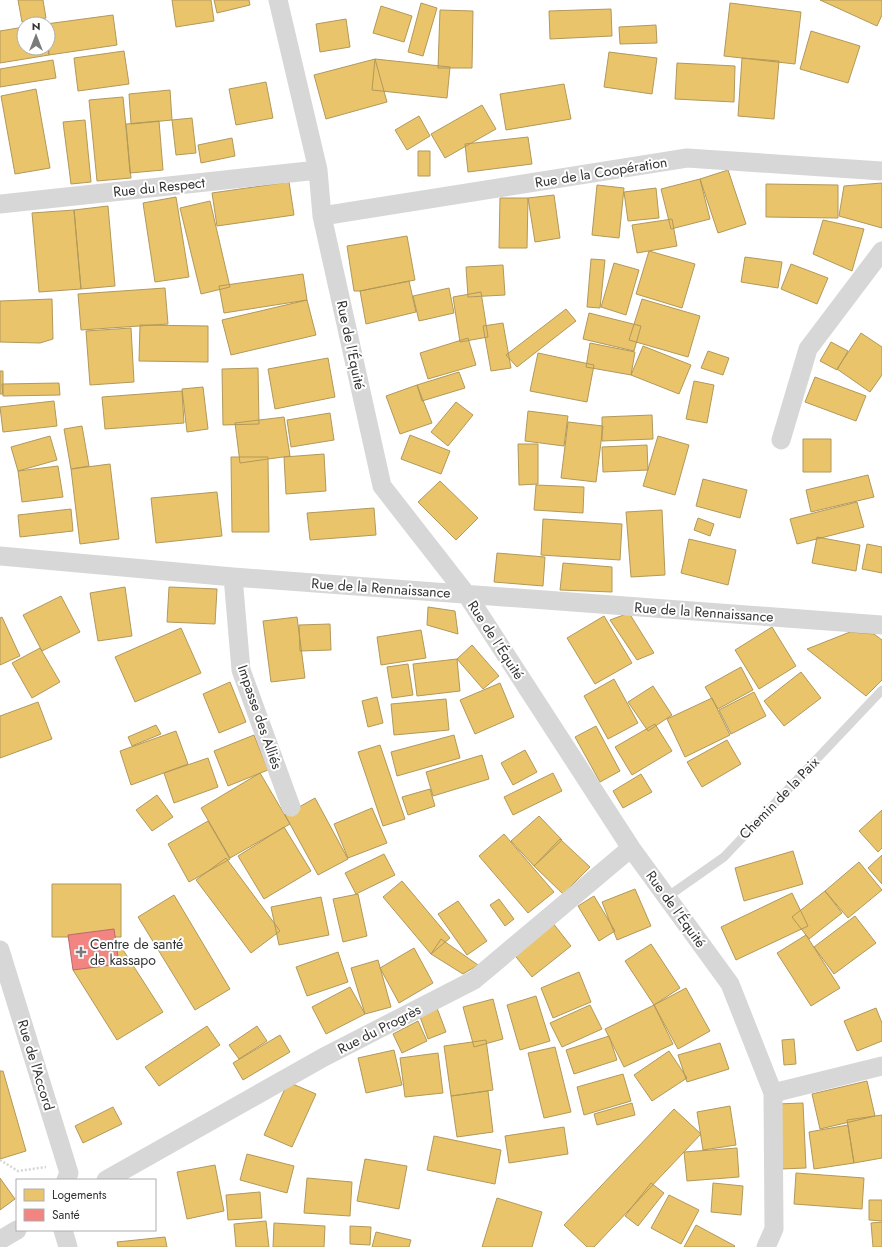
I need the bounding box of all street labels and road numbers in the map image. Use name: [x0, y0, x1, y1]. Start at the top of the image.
street label: Rue de la Coopération: [533, 152, 669, 192]
street label: Rue du Respect: [112, 172, 206, 202]
street label: Rue de l'Équité: [332, 299, 370, 391]
street label: Rue de la Rennaissance: [311, 573, 451, 603]
street label: Rue de l'Équité: [463, 597, 529, 683]
street label: Rue de la Rennaissance: [634, 597, 774, 627]
street label: Impasse des Alliés: [233, 662, 287, 772]
street label: Chemin de la Paix: [735, 752, 824, 844]
street label: Rue de l'Équité: [641, 867, 711, 951]
street label: Rue du Progrès: [334, 999, 424, 1059]
street label: Rue de l'Accord: [13, 1017, 59, 1113]

